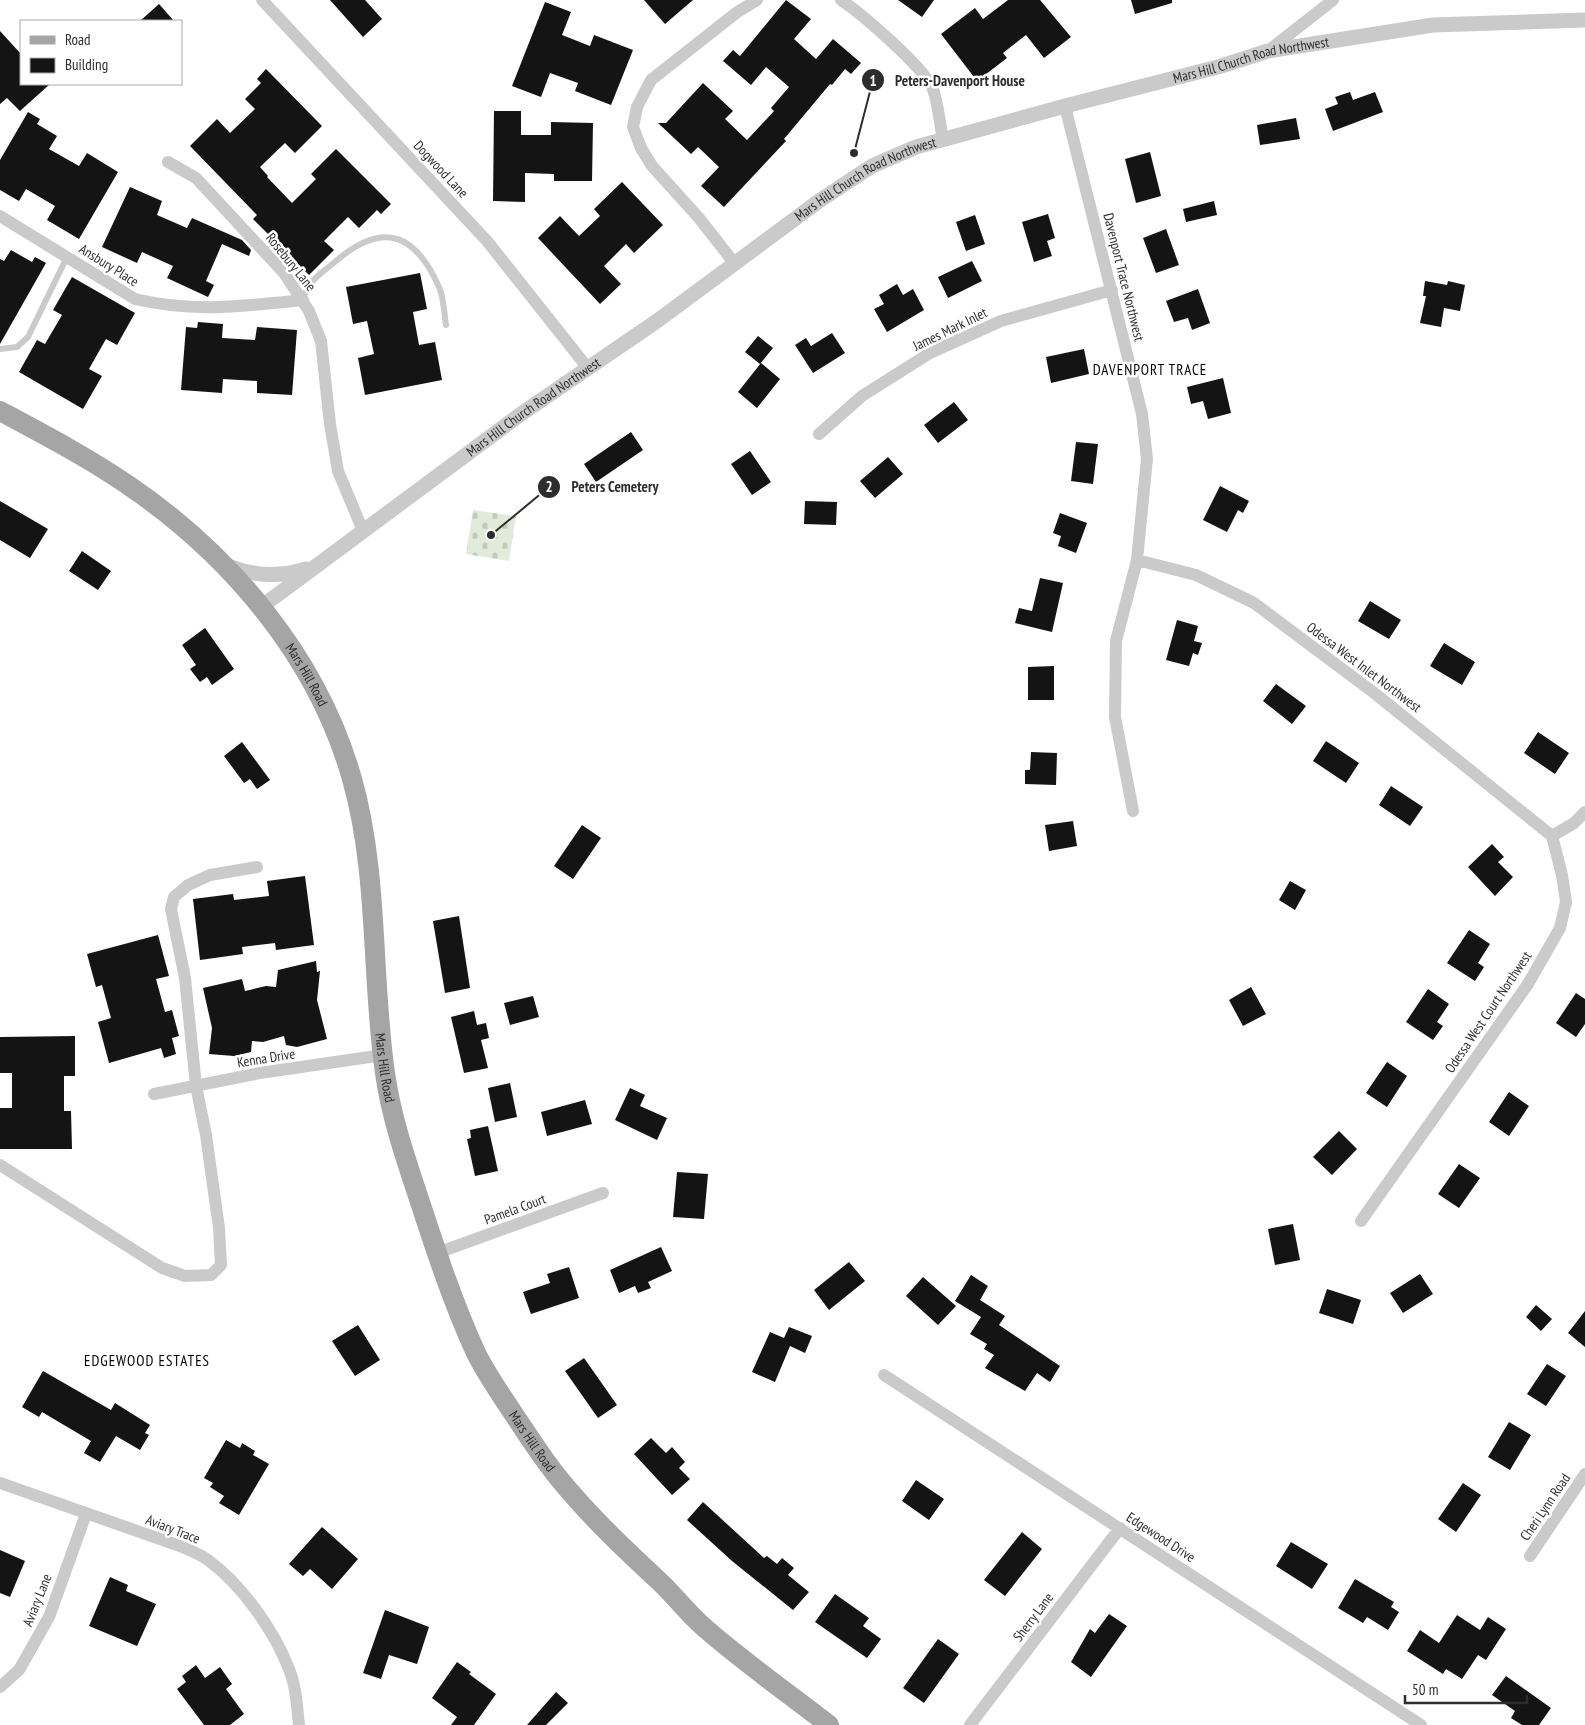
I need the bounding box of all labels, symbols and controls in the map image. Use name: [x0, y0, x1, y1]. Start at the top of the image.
legend: [20, 20, 182, 85]
text: Road: [65, 30, 91, 49]
street label: Mars Hill Church Road Northwest: [1171, 33, 1330, 87]
text: Building: [65, 55, 108, 74]
callout: Peters-Davenport House: [860, 65, 1035, 95]
text: 1: [869, 71, 877, 90]
text: Peters-Davenport House: [895, 71, 1025, 90]
street label: Mars Hill Church Road Northwest: [791, 133, 938, 225]
street label: Dogwood Lane: [410, 137, 472, 202]
street label: Davenport Trace Northwest: [1099, 211, 1149, 343]
street label: Rosebury Lane: [262, 229, 320, 295]
street label: Ansbury Place: [76, 240, 142, 291]
street label: James Mark Inlet: [909, 303, 990, 355]
street label: Mars Hill Church Road Northwest: [463, 353, 604, 460]
district label: DAVENPORT TRACE: [1093, 360, 1207, 379]
callout: Peters Cemetery: [536, 472, 668, 502]
text: 2: [545, 477, 553, 496]
text: Peters Cemetery: [572, 477, 659, 496]
street label: Odessa West Inlet Northwest: [1303, 618, 1425, 716]
street label: Mars Hill Road: [281, 640, 332, 709]
street label: Odessa West Court Northwest: [1441, 948, 1536, 1076]
street label: Mars Hill Road: [371, 1032, 399, 1104]
street label: Kenna Drive: [236, 1045, 296, 1071]
street label: Pamela Court: [482, 1189, 548, 1228]
district label: EDGEWOOD ESTATES: [84, 1351, 210, 1370]
street label: Mars Hill Road: [505, 1407, 559, 1475]
street label: Cheri Lynn Road: [1516, 1470, 1574, 1544]
street label: Edgewood Drive: [1123, 1508, 1199, 1566]
street label: Aviary Trace: [143, 1510, 203, 1548]
street label: Aviary Lane: [18, 1571, 56, 1629]
street label: Sherry Lane: [1009, 1589, 1057, 1645]
scale bar: [1405, 1672, 1528, 1704]
text: 50 m: [1412, 1680, 1438, 1699]

